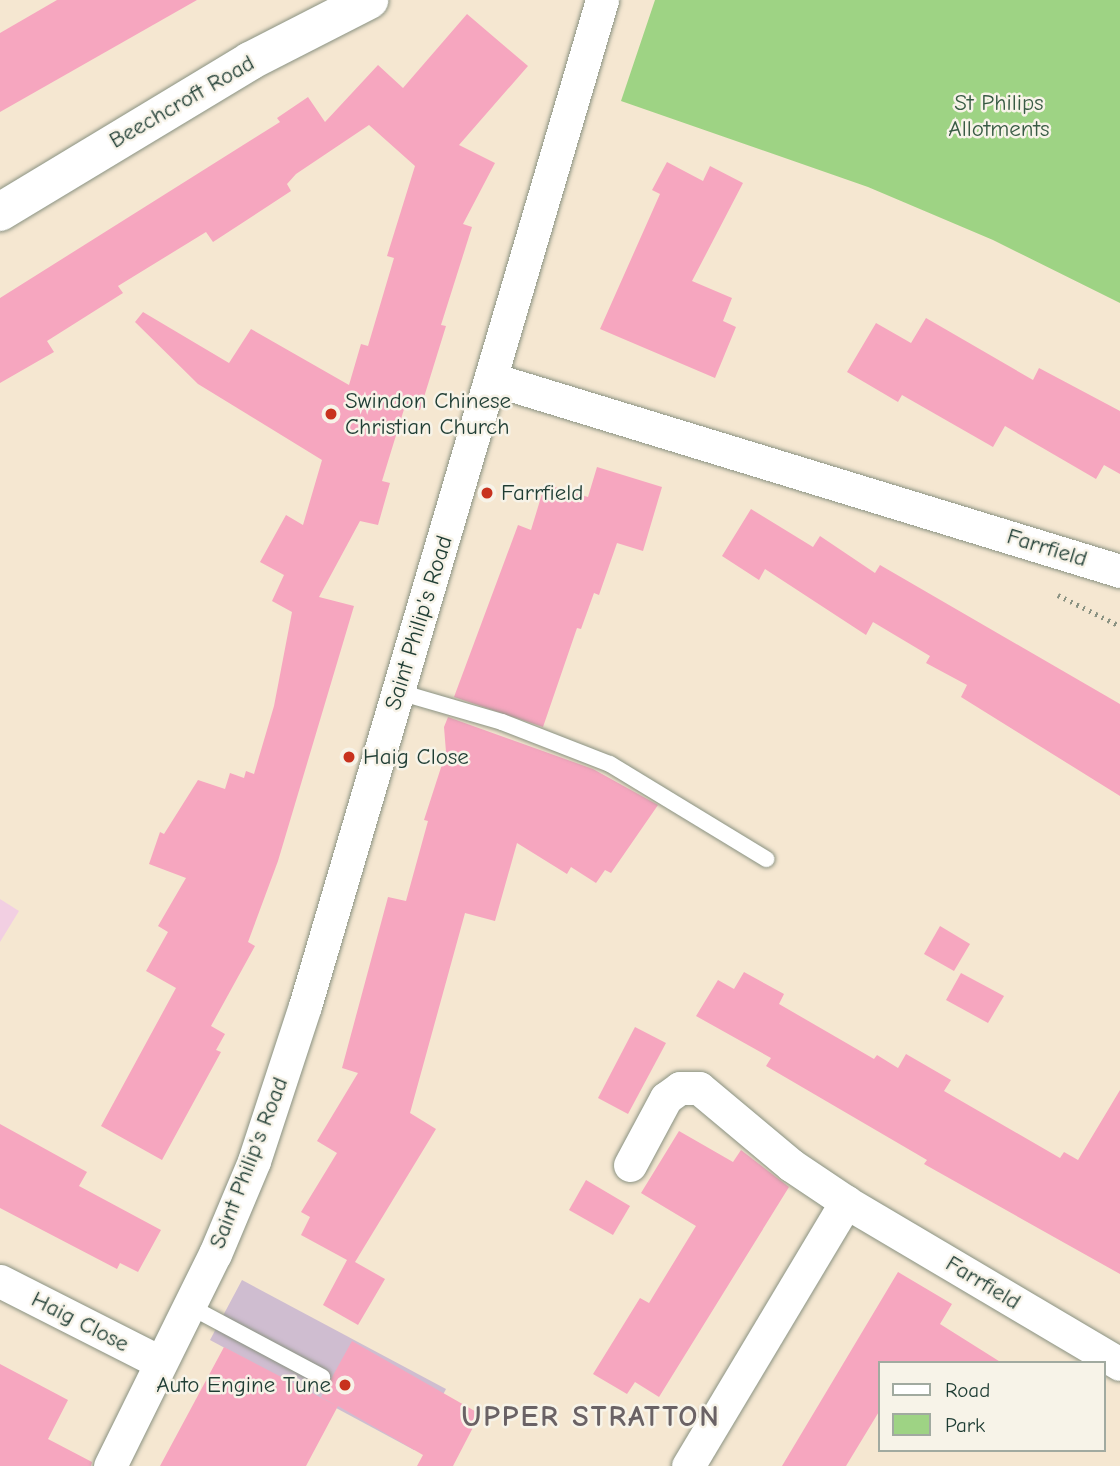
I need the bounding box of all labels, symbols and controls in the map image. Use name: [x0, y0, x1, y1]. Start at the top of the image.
street label: Beechcroft Road: [105, 49, 259, 155]
park label: St Philips Allotments: [948, 89, 1050, 143]
place label: Swindon Chinese Christian Church: [345, 387, 511, 441]
marker: Swindon Chinese Christian Church: [323, 406, 339, 422]
place label: Farrfield: [501, 479, 583, 507]
marker: Farrfield: [479, 485, 495, 501]
street label: Farrfield: [1004, 523, 1090, 573]
street label: Saint Philip's Road: [379, 532, 459, 714]
place label: Haig Close: [363, 743, 469, 771]
marker: Haig Close: [341, 749, 357, 765]
street label: Saint Philip's Road: [204, 1074, 294, 1252]
street label: Farrfield: [941, 1250, 1025, 1316]
street label: Haig Close: [27, 1286, 133, 1358]
legend: [878, 1361, 1106, 1452]
place label: Auto Engine Tune: [156, 1371, 331, 1399]
marker: Auto Engine Tune: [337, 1377, 353, 1393]
text: Road: [945, 1378, 990, 1402]
district label: UPPER STRATTON: [463, 1399, 719, 1435]
text: Park: [945, 1413, 985, 1437]

